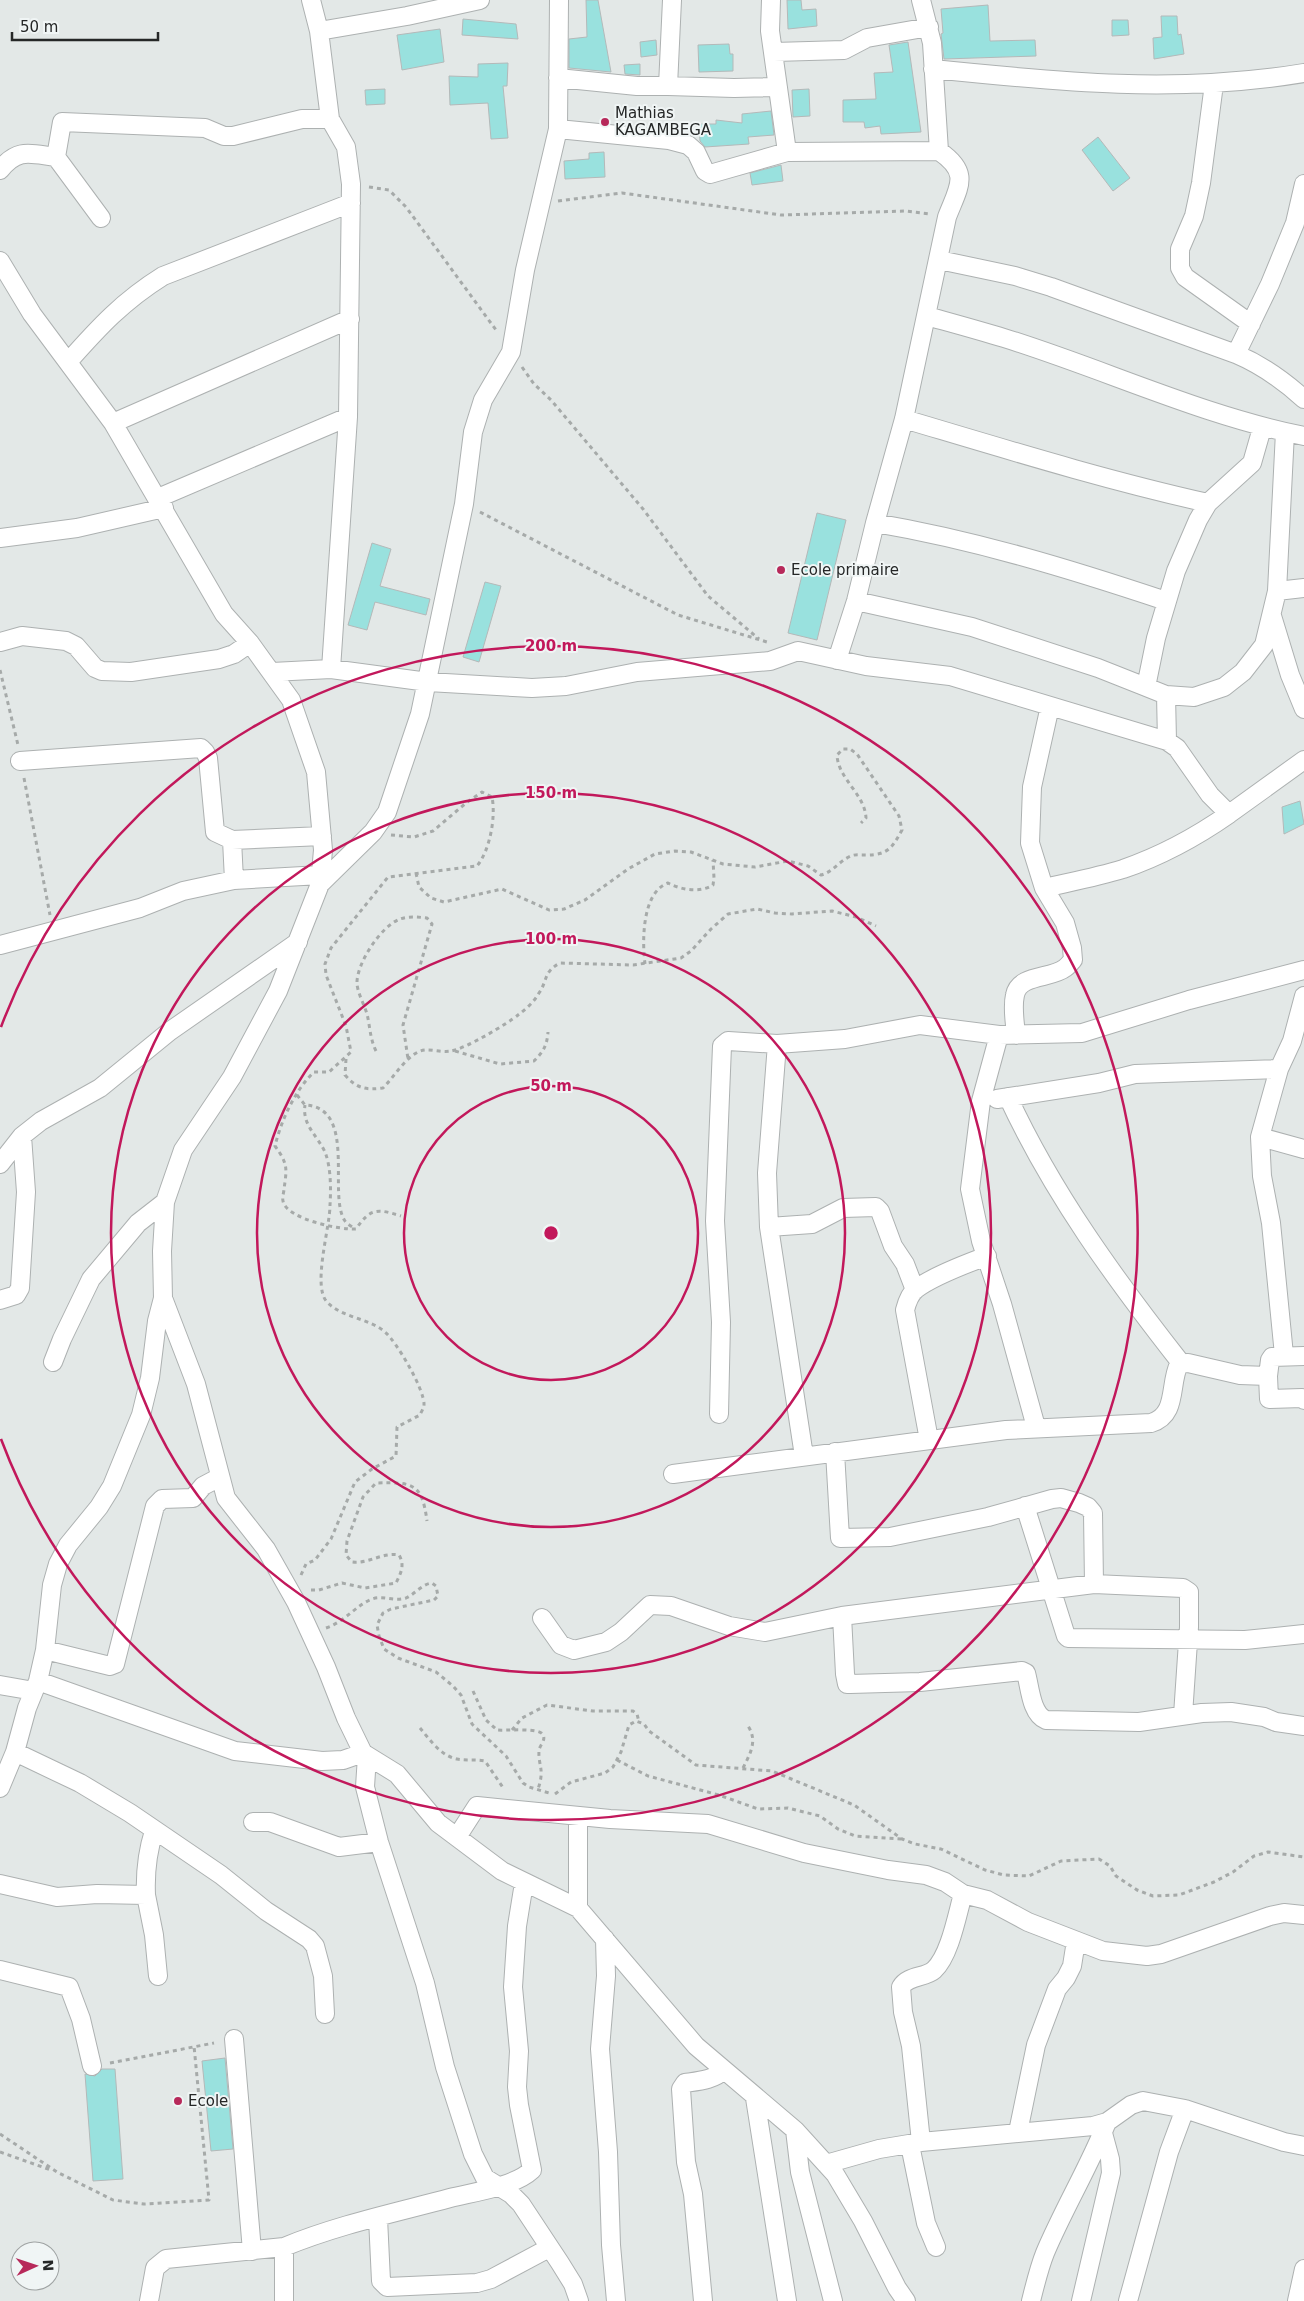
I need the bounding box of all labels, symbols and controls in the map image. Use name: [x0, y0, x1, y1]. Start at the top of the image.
scale bar: [12, 10, 159, 42]
text: 50 m: [20, 18, 58, 36]
place label: Mathias KAGAMBEGA: [615, 104, 712, 139]
marker: Mathias KAGAMBEGA: [599, 116, 611, 128]
place label: Ecole primaire: [791, 561, 899, 579]
marker: Ecole primaire: [775, 564, 787, 576]
text: 200 m: [525, 637, 577, 655]
text: 150 m: [525, 784, 577, 802]
text: 100 m: [525, 930, 577, 948]
text: 50 m: [530, 1077, 572, 1095]
centre of rings: [542, 1224, 560, 1242]
place label: Ecole: [188, 2092, 228, 2110]
marker: Ecole: [172, 2095, 184, 2107]
north arrow: [10, 2241, 60, 2291]
text: N: [40, 2259, 56, 2272]

